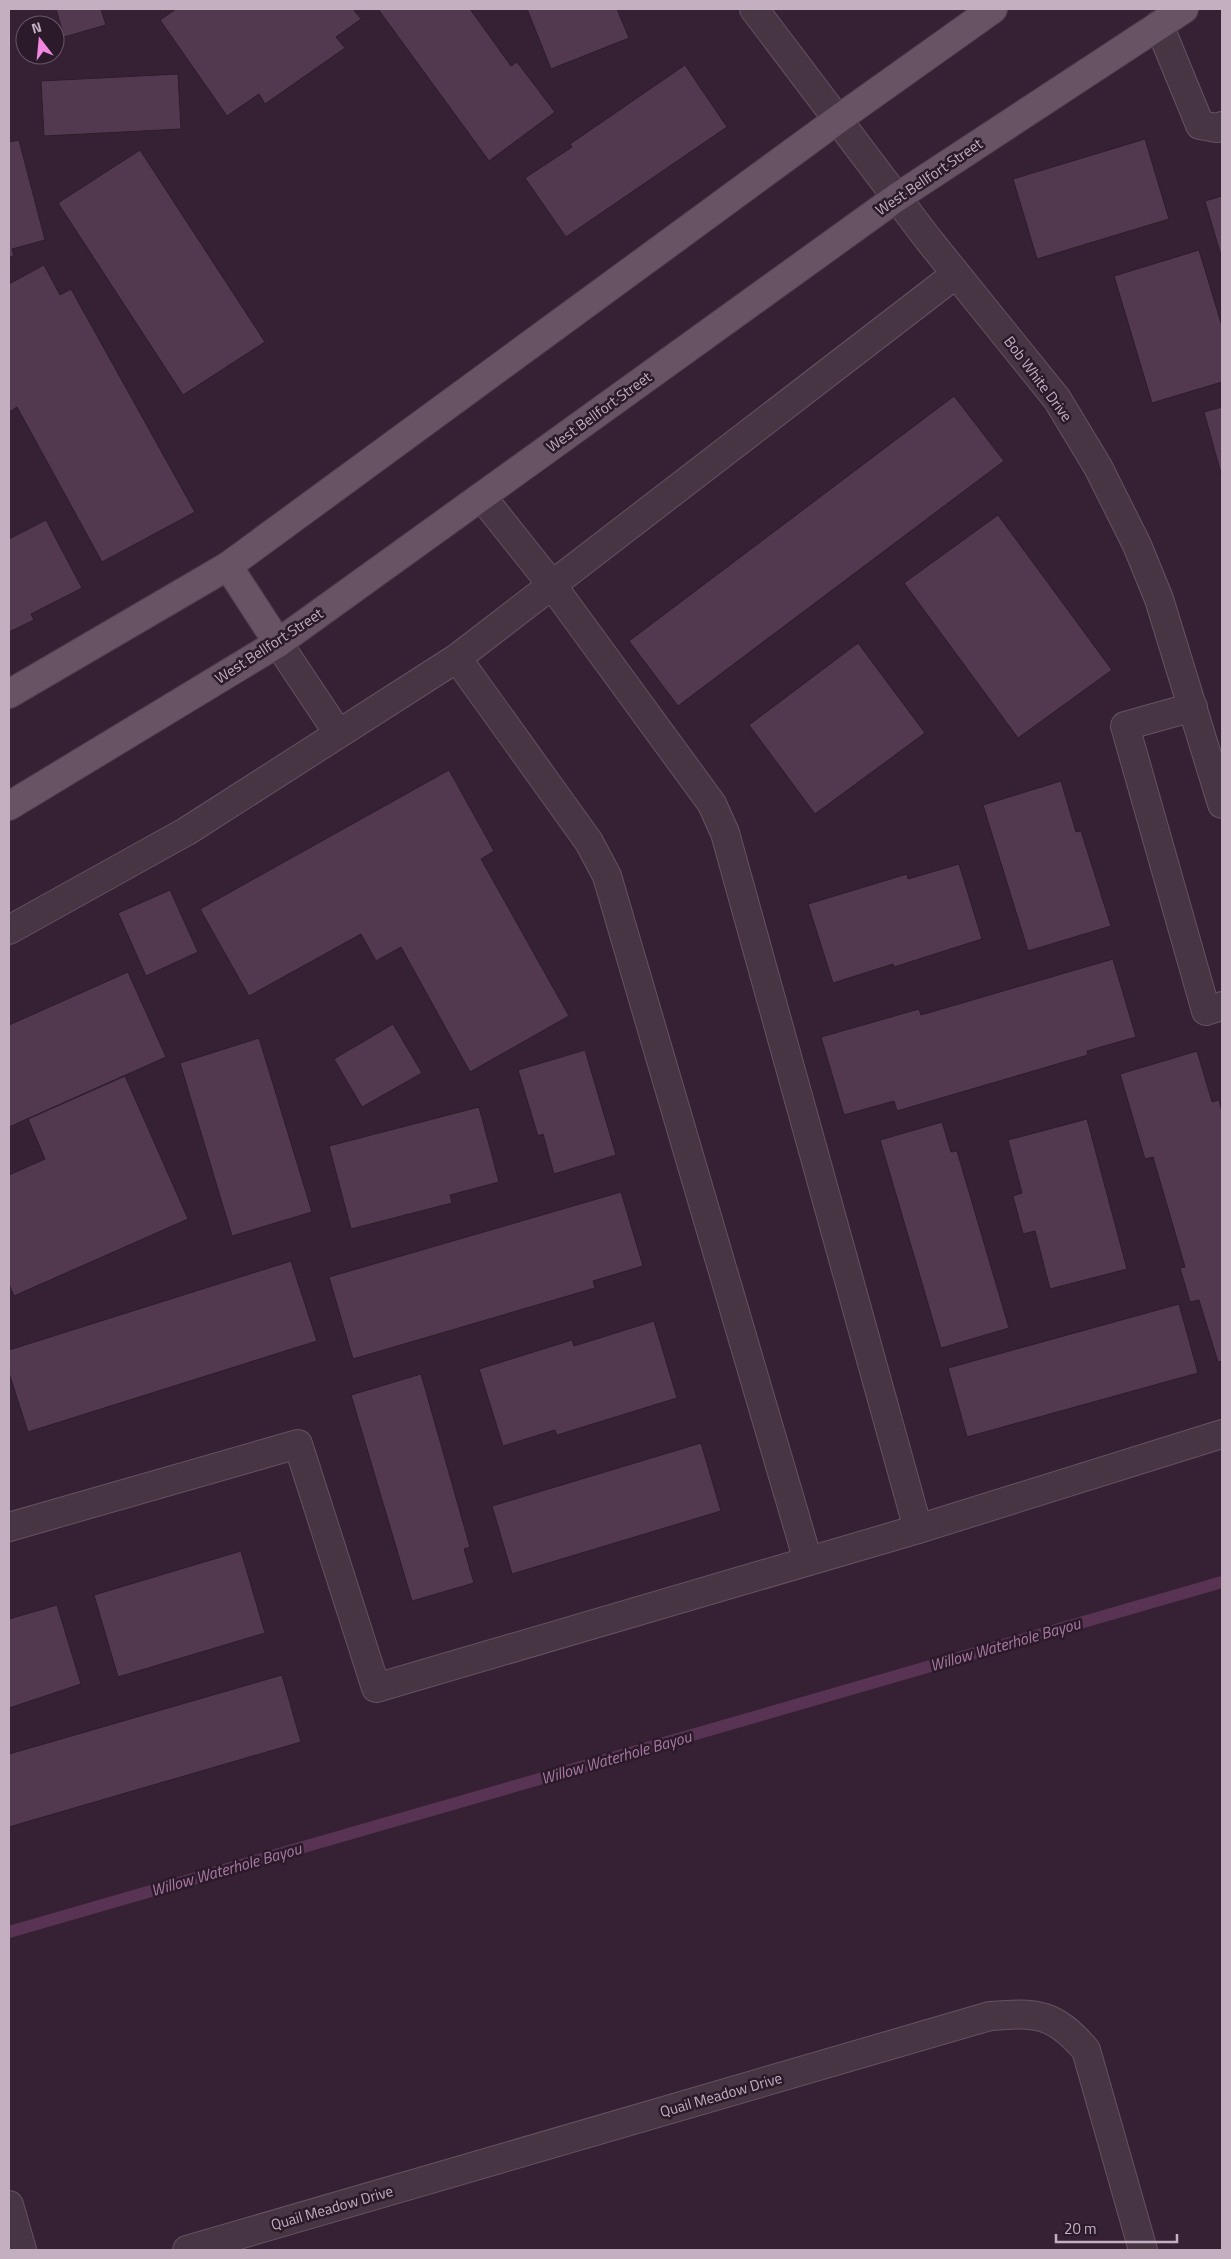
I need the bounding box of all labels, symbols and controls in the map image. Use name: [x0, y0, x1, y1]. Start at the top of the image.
north arrow: [15, 15, 65, 65]
text: N: [29, 16, 44, 38]
street label: West Bellfort Street: [870, 132, 988, 221]
street label: Bob White Drive: [999, 331, 1078, 426]
street label: West Bellfort Street: [541, 365, 657, 458]
street label: West Bellfort Street: [210, 601, 328, 689]
water label: Willow Waterhole Bayou: [927, 1611, 1084, 1677]
water label: Willow Waterhole Bayou: [538, 1724, 695, 1790]
water label: Willow Waterhole Bayou: [148, 1836, 305, 1902]
street label: Quail Meadow Drive: [657, 2066, 785, 2123]
street label: Quail Meadow Drive: [268, 2179, 396, 2236]
scale bar: [1056, 2212, 1177, 2244]
text: 20 m: [1064, 2217, 1097, 2240]

